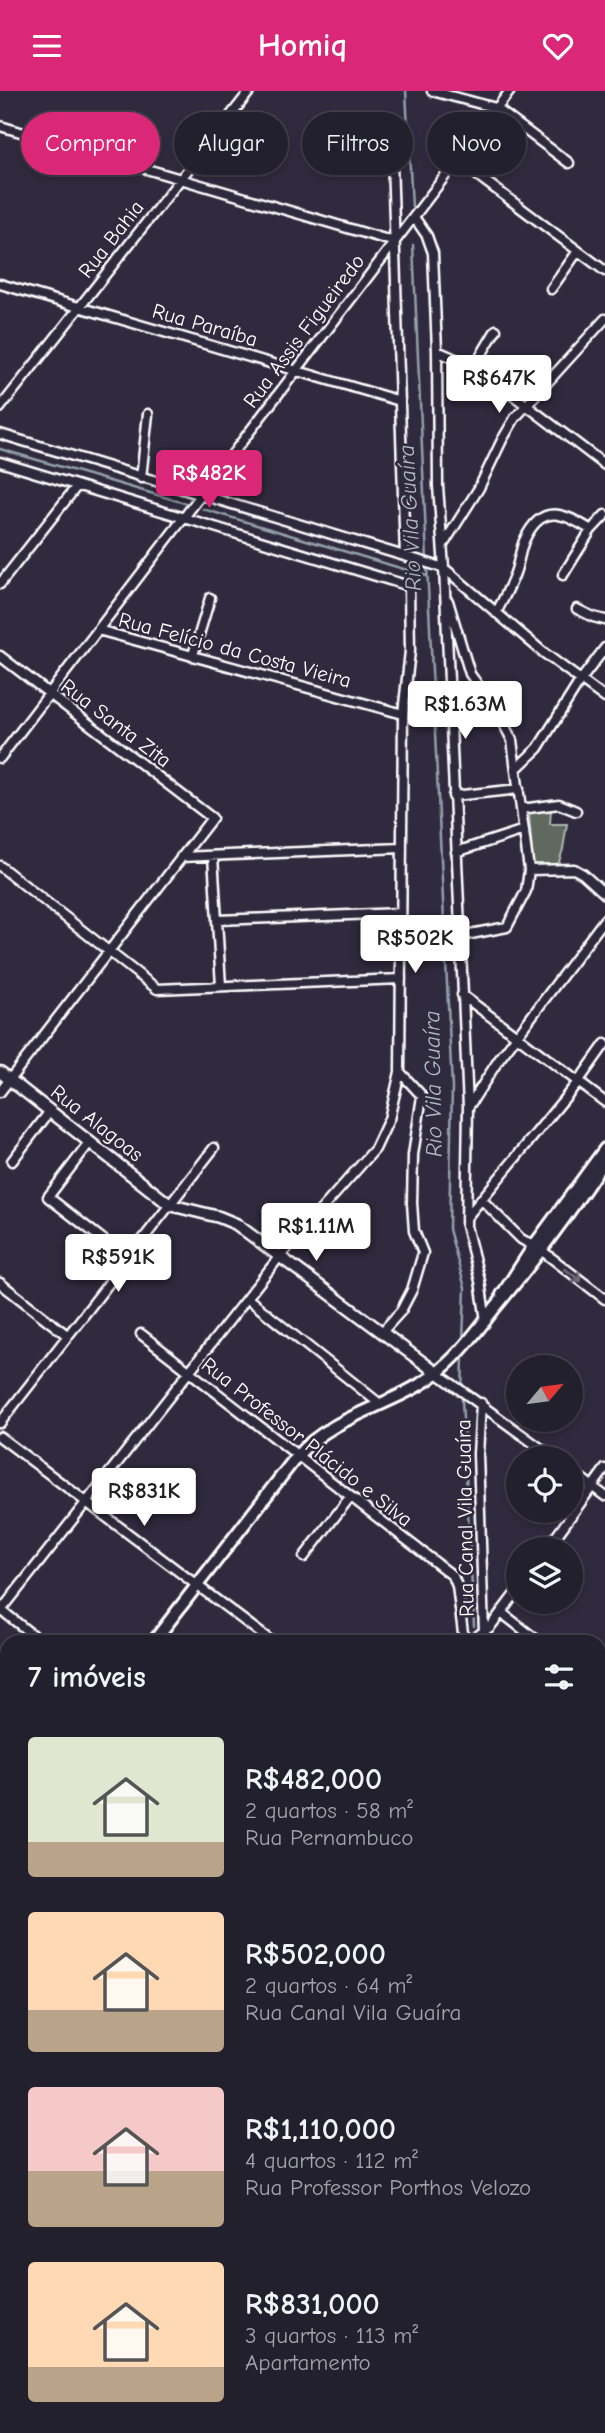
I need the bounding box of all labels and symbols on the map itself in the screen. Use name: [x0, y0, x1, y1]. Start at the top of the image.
street label: Rua Bahia: [73, 195, 149, 283]
street label: Rua Assis Figueiredo: [238, 249, 370, 413]
street label: Rua Paraíba: [150, 299, 260, 351]
pin: R$647K: [442, 355, 556, 415]
water label: Rio Vila Guaíra: [393, 444, 427, 592]
pin: R$482K: [152, 451, 266, 510]
street label: Rua Felício da Costa Vieira: [116, 607, 354, 693]
street label: Rua Santa Zita: [56, 674, 176, 772]
pin: R$1.63M: [400, 681, 530, 741]
pin: R$502K: [358, 915, 472, 975]
water label: Rio Vila Guaíra: [418, 1010, 448, 1157]
street label: Rua Alagoas: [46, 1080, 148, 1166]
pin: R$1.11M: [251, 1203, 381, 1263]
pin: R$591K: [61, 1235, 175, 1294]
one-way arrow: [563, 1267, 582, 1282]
street label: Rua Professor Plácido e Silva: [197, 1352, 417, 1532]
north arrow: [506, 1355, 583, 1431]
street label: Rua Canal Vila Guaíra: [451, 1419, 479, 1617]
pin: R$831K: [87, 1469, 201, 1528]

